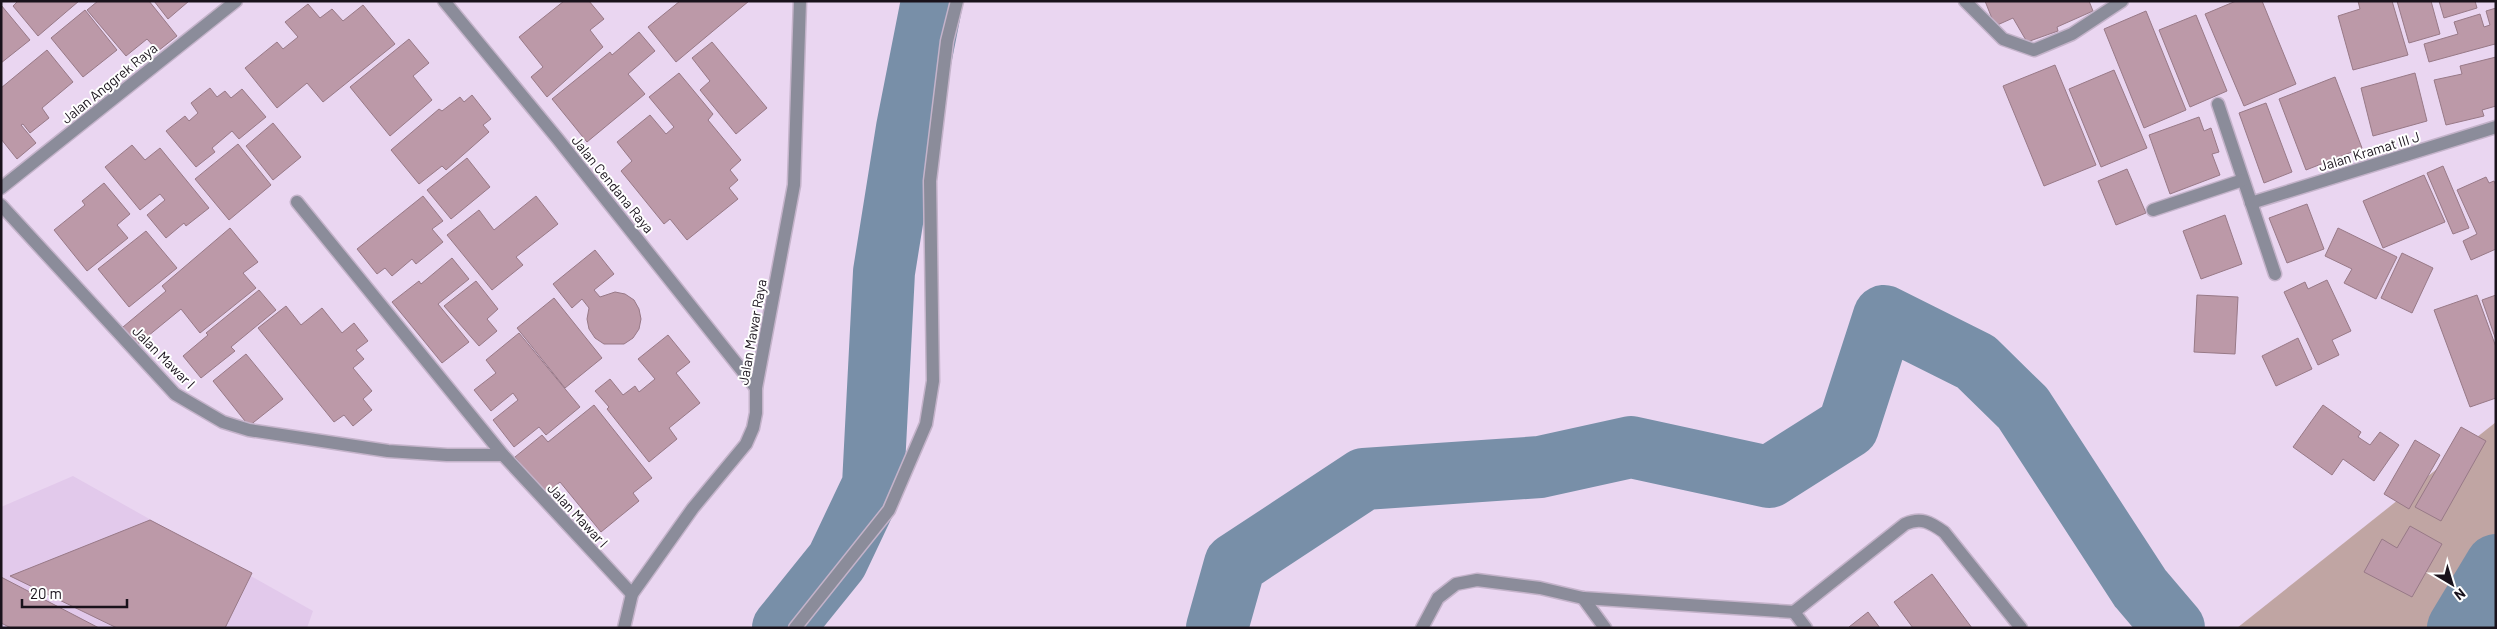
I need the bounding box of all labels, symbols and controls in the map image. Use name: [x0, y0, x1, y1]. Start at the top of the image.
street label: Jalan Anggrek Raya: [58, 39, 160, 127]
street label: Jalan Kramat III J: [2316, 128, 2422, 174]
street label: Jalan Cendana Raya: [568, 132, 658, 236]
street label: Jalan Mawar Raya: [734, 278, 770, 386]
street label: Jalan Mawar I: [129, 322, 199, 392]
street label: Jalan Mawar I: [544, 479, 612, 551]
north arrow: [2427, 559, 2477, 609]
scale bar: [22, 576, 128, 608]
text: 20 m: [30, 584, 62, 602]
text: N: [2451, 585, 2469, 604]

